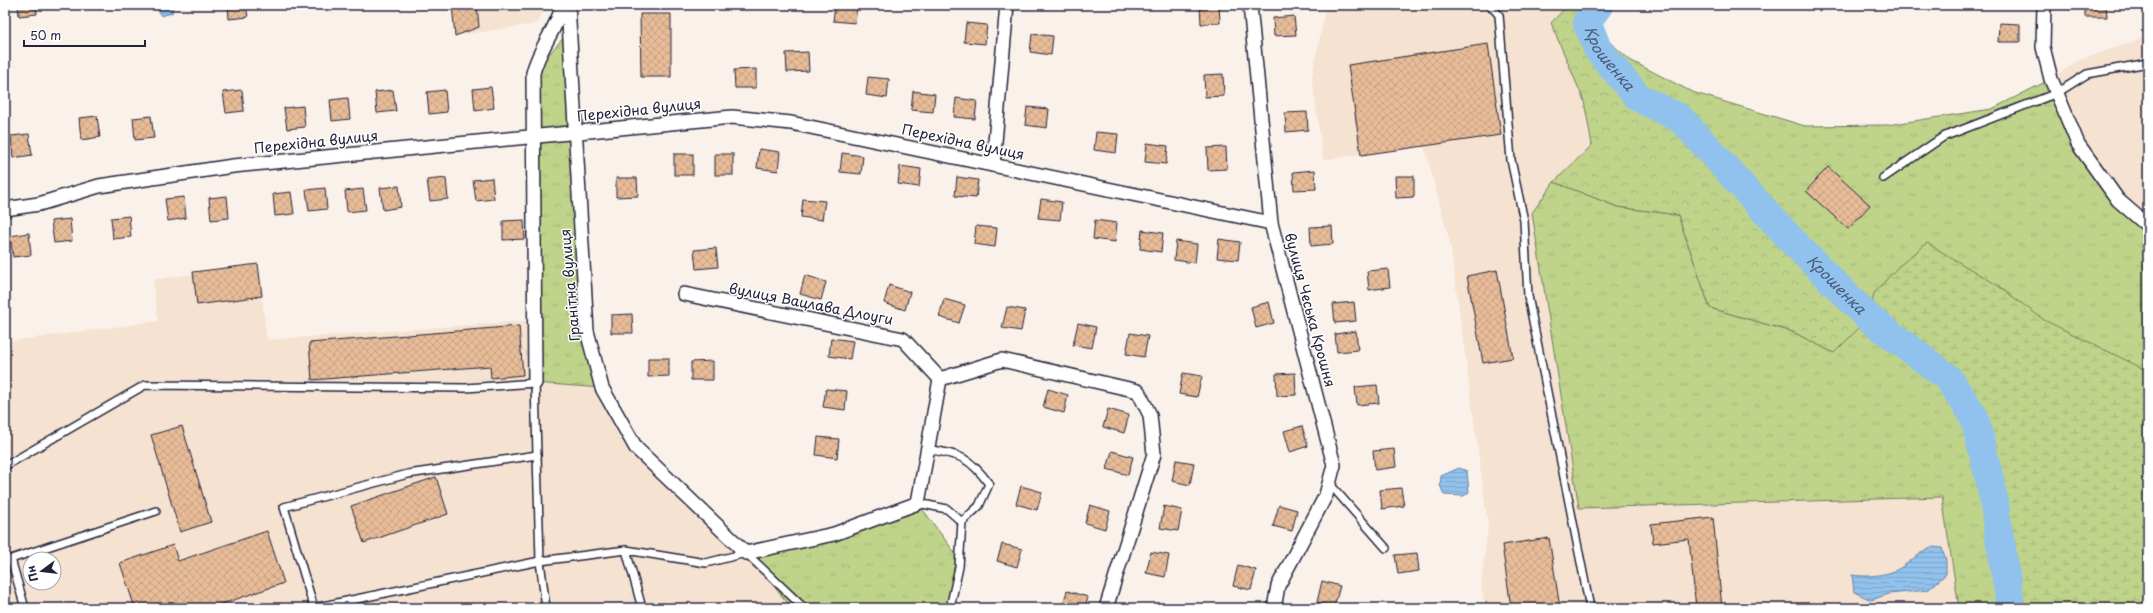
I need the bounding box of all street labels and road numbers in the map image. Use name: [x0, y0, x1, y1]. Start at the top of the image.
street label: Перехідна вулиця: [576, 93, 702, 126]
street label: Перехідна вулиця: [900, 118, 1026, 165]
street label: Перехідна вулиця: [253, 125, 379, 158]
street label: Гранітна вулиця: [554, 228, 585, 342]
street label: вулиця Чеська Крошня: [1280, 230, 1341, 389]
street label: вулиця Вацлава Длоуги: [727, 277, 895, 330]

